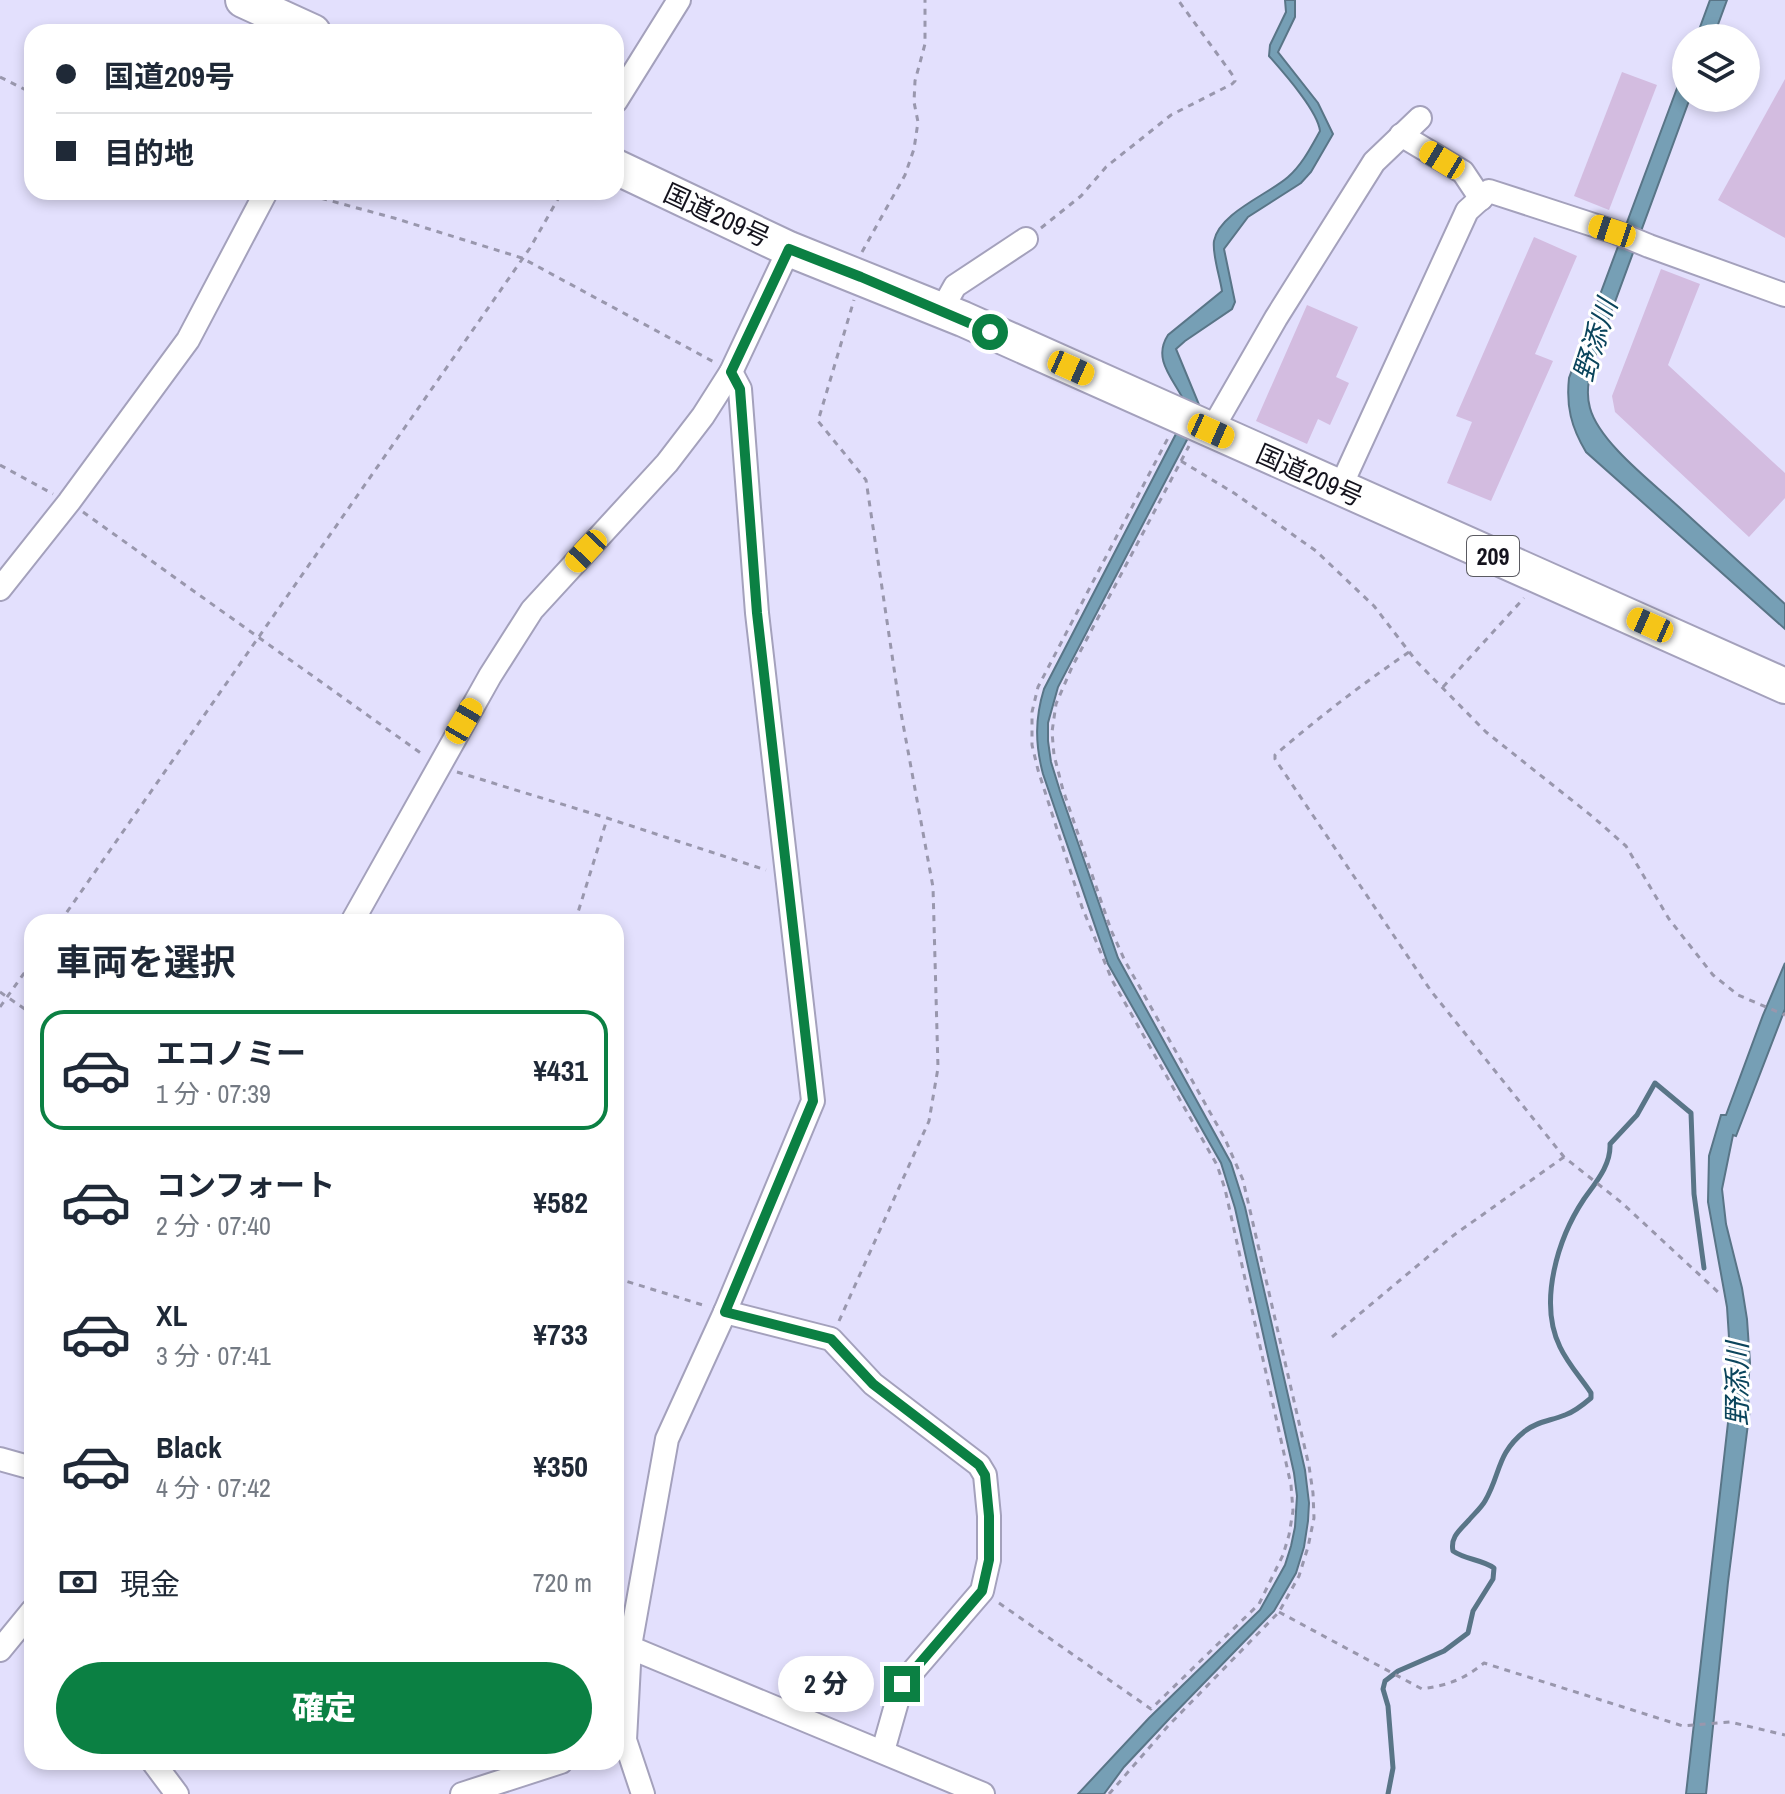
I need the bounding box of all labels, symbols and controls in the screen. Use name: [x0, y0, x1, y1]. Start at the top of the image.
map controls: [1672, 24, 1760, 112]
button: layers: [1672, 24, 1760, 112]
text: 国道209号: [104, 56, 235, 96]
text: 目的地: [104, 133, 194, 173]
car: [1415, 137, 1469, 183]
street label: 国道209号: [658, 175, 776, 255]
car: [1585, 212, 1639, 250]
water label: 野添川: [1564, 291, 1627, 386]
route start: [972, 314, 1008, 350]
car: [1044, 347, 1098, 389]
car: [1184, 410, 1238, 452]
street label: 国道209号: [1251, 436, 1369, 514]
car: [561, 525, 611, 577]
road number: 209: [1467, 536, 1519, 576]
car: [1623, 604, 1677, 646]
car: [442, 694, 486, 748]
text: 車両を選択: [56, 938, 236, 986]
text: エコノミー: [156, 1033, 306, 1073]
icon: car: [60, 1034, 132, 1106]
text: ¥431: [533, 1050, 588, 1090]
text: 1 分 · 07:39: [156, 1076, 271, 1111]
text: コンフォート: [156, 1165, 335, 1205]
icon: car: [60, 1166, 132, 1238]
text: ¥582: [533, 1182, 588, 1222]
text: 2 分 · 07:40: [156, 1208, 271, 1243]
text: XL: [156, 1295, 187, 1335]
icon: car: [60, 1298, 132, 1370]
text: ¥733: [533, 1314, 588, 1354]
text: 3 分 · 07:41: [156, 1338, 271, 1373]
water label: 野添川: [1718, 1339, 1756, 1426]
text: Black: [156, 1427, 222, 1467]
icon: car: [60, 1430, 132, 1502]
text: ¥350: [533, 1446, 588, 1486]
text: 4 分 · 07:42: [156, 1470, 271, 1505]
icon: cash: [56, 1560, 100, 1604]
text: 現金: [120, 1564, 180, 1604]
text: 720 m: [533, 1565, 592, 1600]
callout: 2 分: [778, 1656, 874, 1712]
button: 確定: [56, 1662, 592, 1754]
text: 2 分: [804, 1666, 848, 1701]
route end: [884, 1666, 920, 1702]

